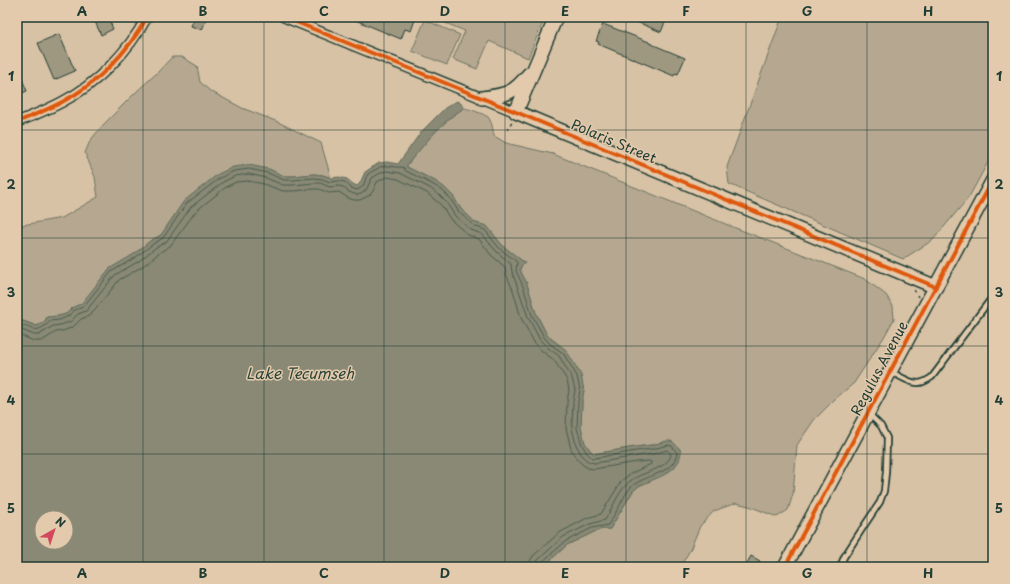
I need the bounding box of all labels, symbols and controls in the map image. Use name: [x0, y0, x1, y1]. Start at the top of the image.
text: A: [77, 1, 87, 20]
text: B: [199, 1, 208, 20]
text: C: [319, 1, 329, 20]
text: D: [440, 1, 450, 20]
text: E: [561, 1, 569, 20]
text: F: [682, 1, 690, 20]
text: G: [802, 1, 812, 20]
text: H: [923, 1, 933, 20]
text: 1: [8, 66, 14, 85]
text: 1: [996, 66, 1002, 85]
street label: Polaris Street: [568, 114, 660, 169]
text: 2: [6, 174, 16, 193]
text: 2: [994, 174, 1004, 193]
text: 3: [7, 282, 16, 301]
text: 3: [995, 282, 1004, 301]
street label: Regulus Avenue: [845, 317, 913, 419]
water label: Lake Tecumseh: [246, 361, 354, 384]
text: 4: [7, 390, 16, 409]
text: 4: [995, 390, 1004, 409]
text: 5: [7, 498, 15, 517]
text: 5: [995, 498, 1003, 517]
north arrow: [34, 510, 74, 550]
text: N: [52, 512, 70, 531]
text: A: [77, 563, 87, 582]
text: B: [199, 563, 208, 582]
text: C: [319, 563, 329, 582]
text: D: [440, 563, 450, 582]
text: E: [561, 563, 569, 582]
text: F: [682, 563, 690, 582]
text: G: [802, 563, 812, 582]
text: H: [923, 563, 933, 582]

